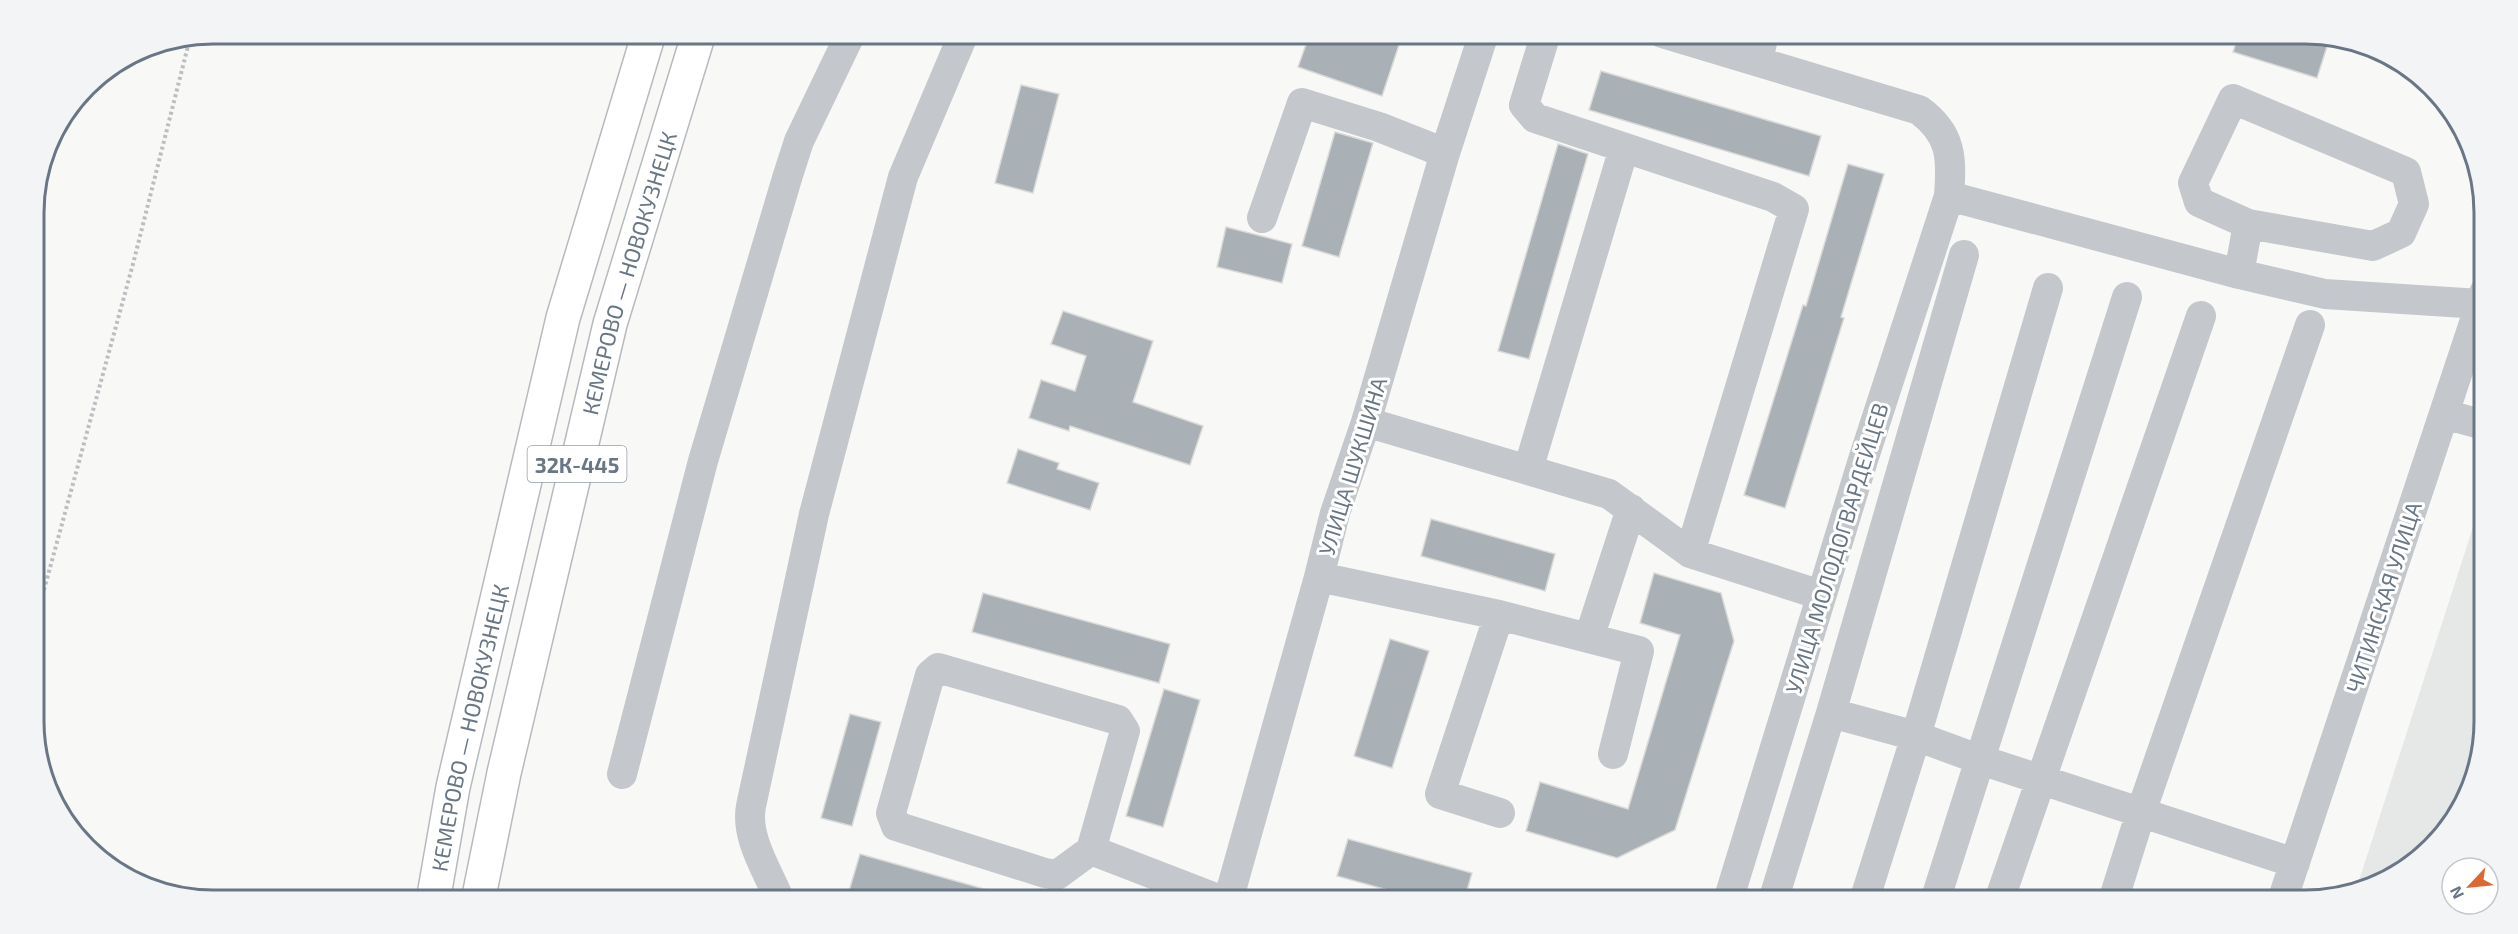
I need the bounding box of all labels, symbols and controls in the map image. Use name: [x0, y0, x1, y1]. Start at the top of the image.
street label: КЕМЕРОВО — НОВОКУЗНЕЦК: [576, 128, 681, 417]
street label: УЛИЦА ШУКШИНА: [1313, 374, 1392, 558]
street label: УЛИЦА МОЛОДОГВАРДЕЙЦЕВ: [1779, 399, 1893, 697]
road number: 32К-445: [528, 446, 626, 482]
street label: ЧИТИНСКАЯ УЛИЦА: [2340, 498, 2426, 696]
street label: КЕМЕРОВО — НОВОКУЗНЕЦК: [425, 581, 513, 874]
north arrow: [2440, 856, 2500, 916]
text: N: [2445, 883, 2467, 902]

